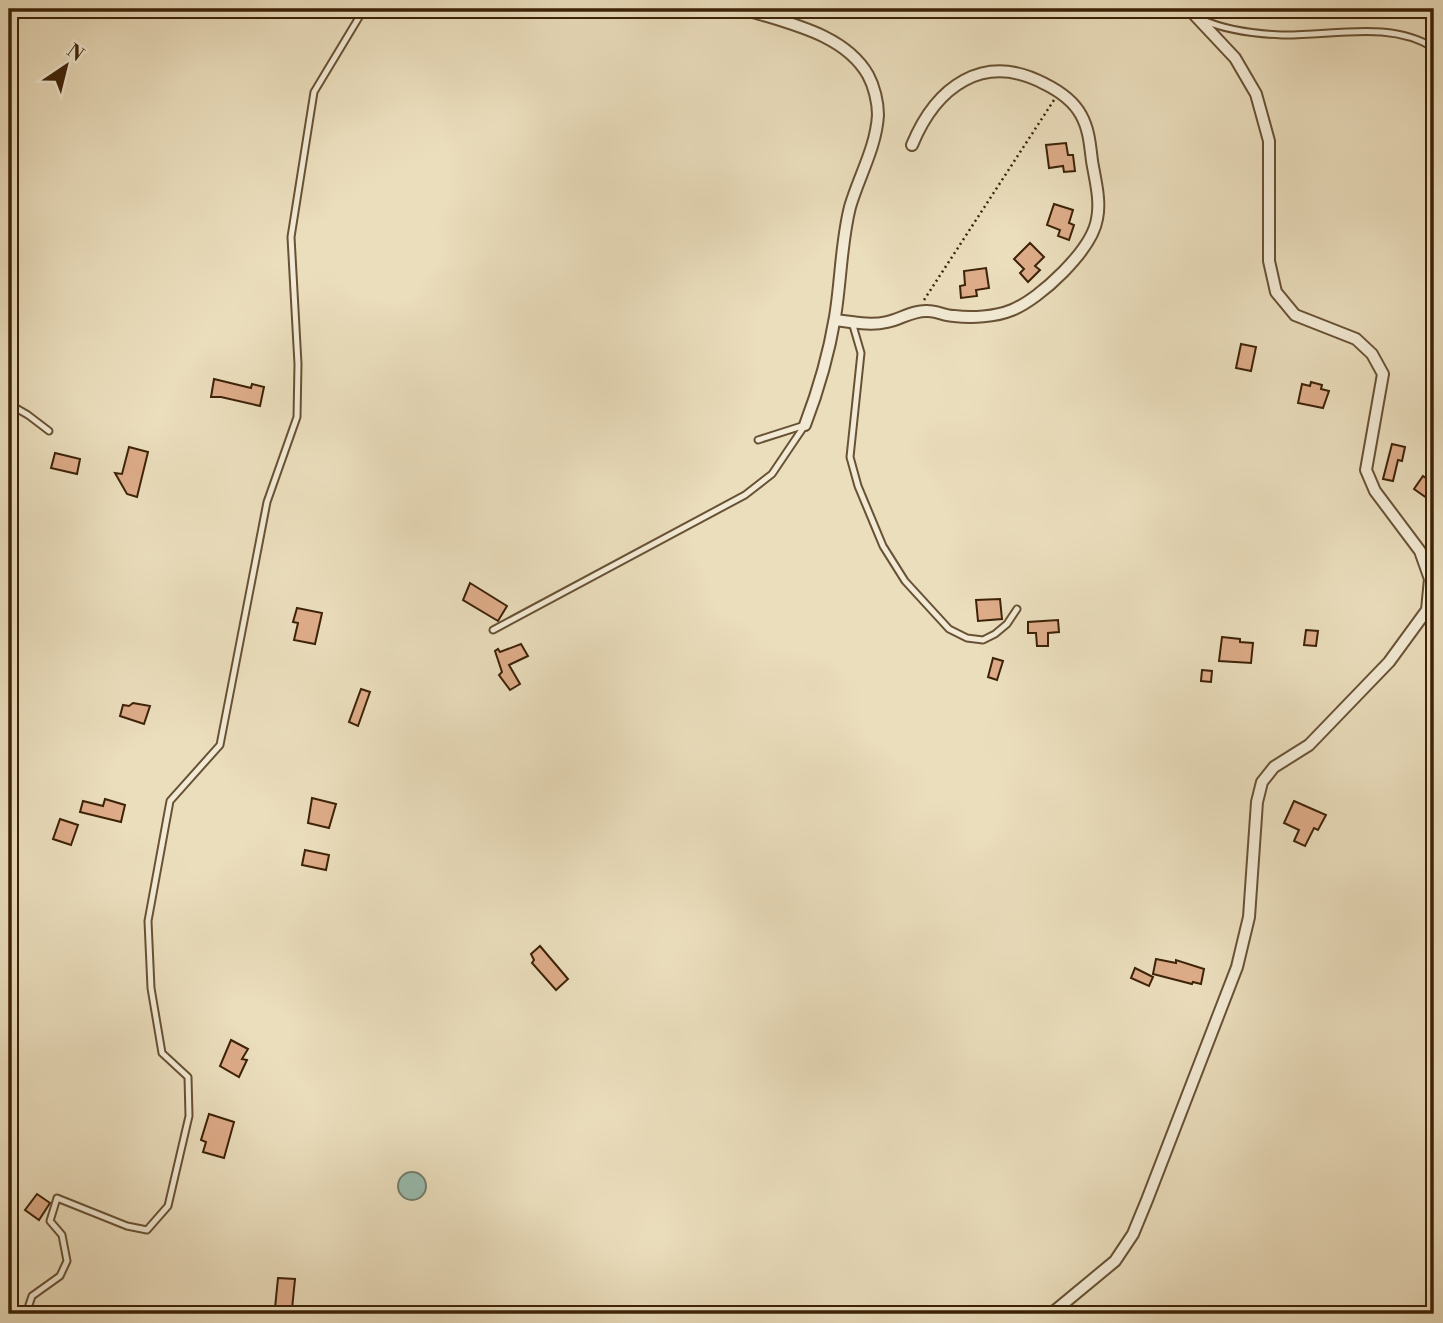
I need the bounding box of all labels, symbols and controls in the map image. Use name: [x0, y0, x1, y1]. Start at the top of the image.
north arrow: [32, 32, 102, 102]
text: N: [62, 39, 88, 67]

